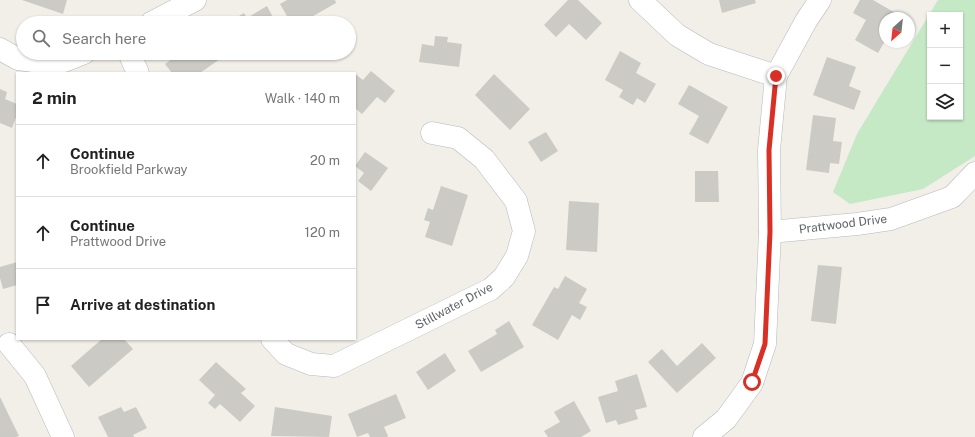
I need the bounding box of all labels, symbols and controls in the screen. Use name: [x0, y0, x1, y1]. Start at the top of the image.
north arrow: [879, 12, 915, 48]
map controls: [927, 12, 963, 120]
button: +: [927, 12, 963, 48]
search box: [16, 16, 356, 60]
icon: search: [30, 27, 52, 49]
text: Search here: [62, 30, 146, 47]
button: −: [927, 48, 963, 84]
route end: [767, 67, 785, 85]
button: layers: [927, 84, 963, 120]
text: 2 min: [32, 88, 77, 108]
text: Walk · 140 m: [265, 91, 340, 106]
text: Continue: [70, 145, 135, 162]
icon: ahead: [32, 150, 54, 172]
text: 20 m: [310, 153, 340, 168]
text: Brookfield Parkway: [70, 162, 188, 177]
street label: Prattwood Drive: [798, 212, 888, 236]
text: Continue: [70, 217, 135, 234]
icon: ahead: [32, 222, 54, 244]
text: 120 m: [305, 225, 340, 240]
text: Prattwood Drive: [70, 234, 166, 249]
street label: Stillwater Drive: [413, 280, 495, 332]
icon: arrive: [32, 294, 54, 316]
text: Arrive at destination: [70, 296, 215, 313]
route start: [743, 373, 761, 391]

